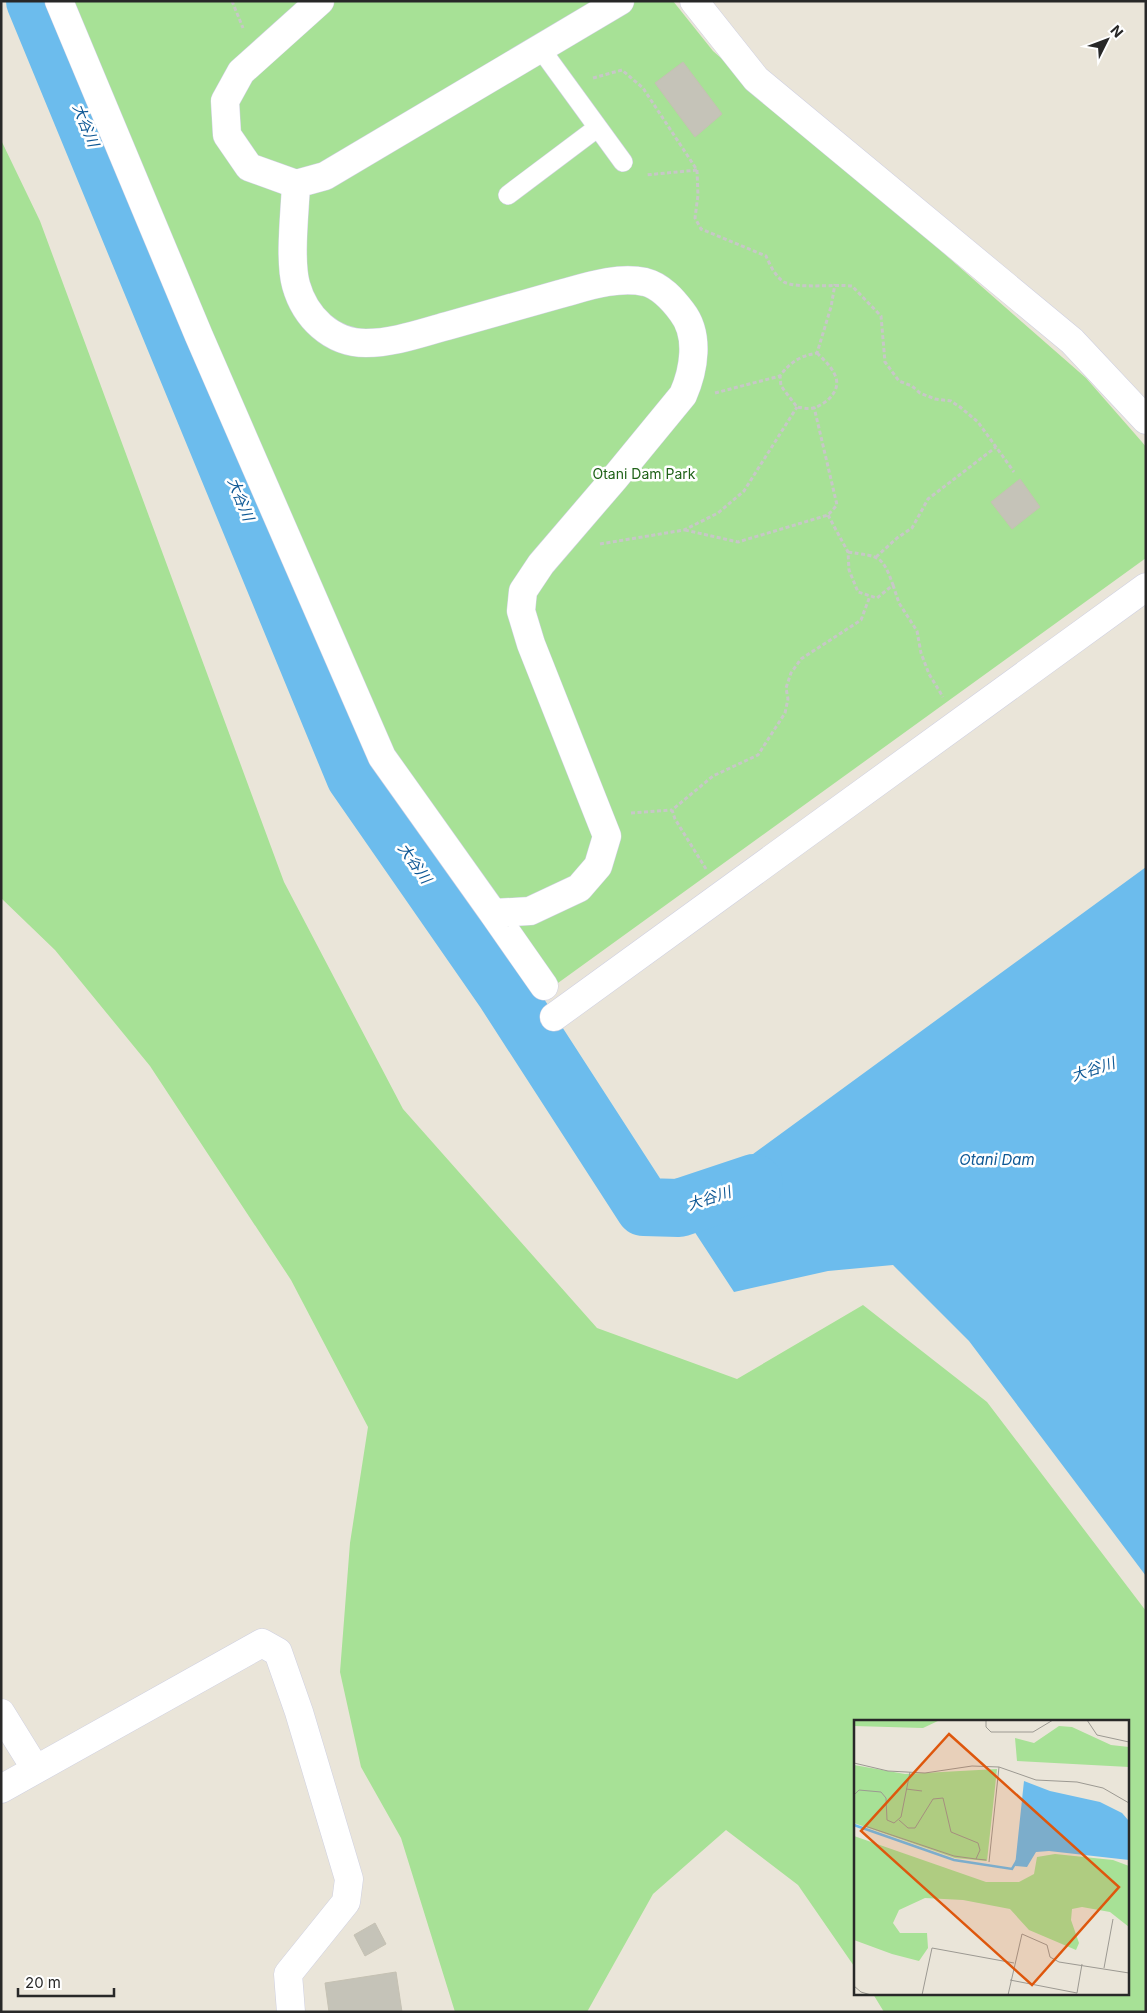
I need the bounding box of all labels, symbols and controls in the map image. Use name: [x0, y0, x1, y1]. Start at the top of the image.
north arrow: [1082, 15, 1132, 65]
text: N: [1107, 21, 1127, 41]
water label: 大谷川: [69, 101, 104, 151]
park label: Otani Dam Park: [593, 465, 696, 482]
water label: 大谷川: [224, 475, 259, 525]
water label: 大谷川: [394, 839, 437, 889]
water label: 大谷川: [1069, 1052, 1119, 1085]
water label: Otani Dam: [959, 1150, 1035, 1169]
water label: 大谷川: [685, 1181, 735, 1214]
inset map: [854, 1720, 1130, 1996]
scale bar: [18, 1966, 114, 1998]
text: 20 m: [25, 1973, 61, 1992]

